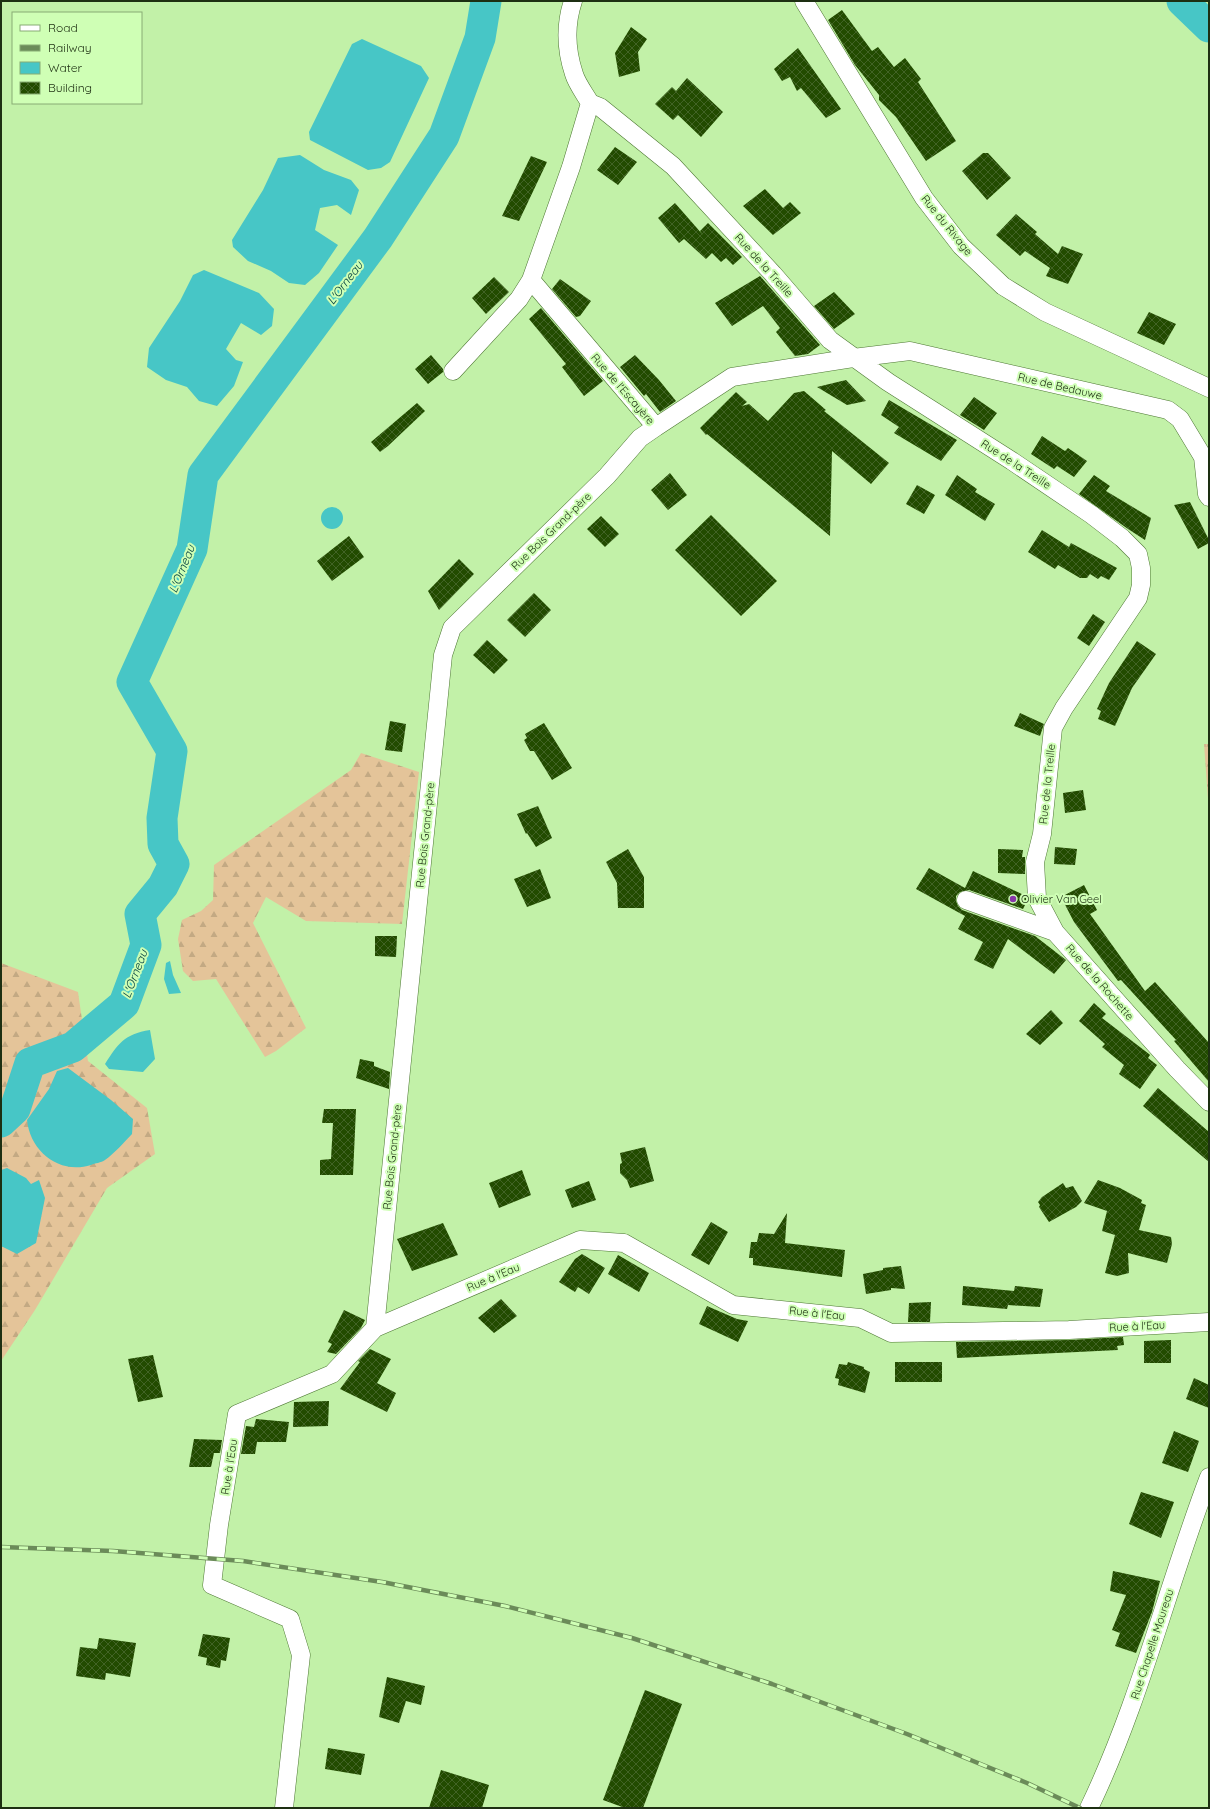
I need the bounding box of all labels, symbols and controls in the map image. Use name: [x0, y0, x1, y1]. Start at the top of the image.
legend: [12, 12, 142, 104]
text: Road: [48, 20, 78, 35]
text: Railway: [48, 40, 92, 55]
text: Water: [48, 60, 83, 75]
text: Building: [48, 80, 92, 95]
street label: Rue du Rivage: [918, 192, 976, 258]
street label: Rue de la Treille: [732, 230, 796, 300]
water label: L'Orneau: [323, 257, 366, 307]
street label: Rue de l'Escayère: [588, 351, 658, 427]
street label: Rue de Bedauwe: [1017, 370, 1103, 402]
street label: Rue de la Treille: [978, 436, 1054, 492]
street label: Rue Bois Grand-père: [508, 489, 594, 573]
water label: L'Orneau: [165, 542, 198, 595]
street label: Rue de la Treille: [1036, 743, 1058, 825]
street label: Rue Bois Grand-père: [413, 782, 437, 888]
place label: Olivier Van Geel: [1021, 892, 1102, 906]
marker: Olivier Van Geel: [1008, 894, 1018, 904]
street label: Rue de la Rochette: [1063, 941, 1137, 1023]
water label: L'Orneau: [119, 947, 151, 1000]
street label: Rue Bois Grand-père: [380, 1104, 404, 1210]
street label: Rue à l'Eau: [464, 1260, 522, 1294]
street label: Rue à l'Eau: [788, 1303, 846, 1323]
street label: Rue à l'Eau: [1109, 1318, 1165, 1334]
street label: Rue à l'Eau: [218, 1438, 240, 1496]
street label: Rue Chapelle Moureau: [1128, 1587, 1176, 1701]

